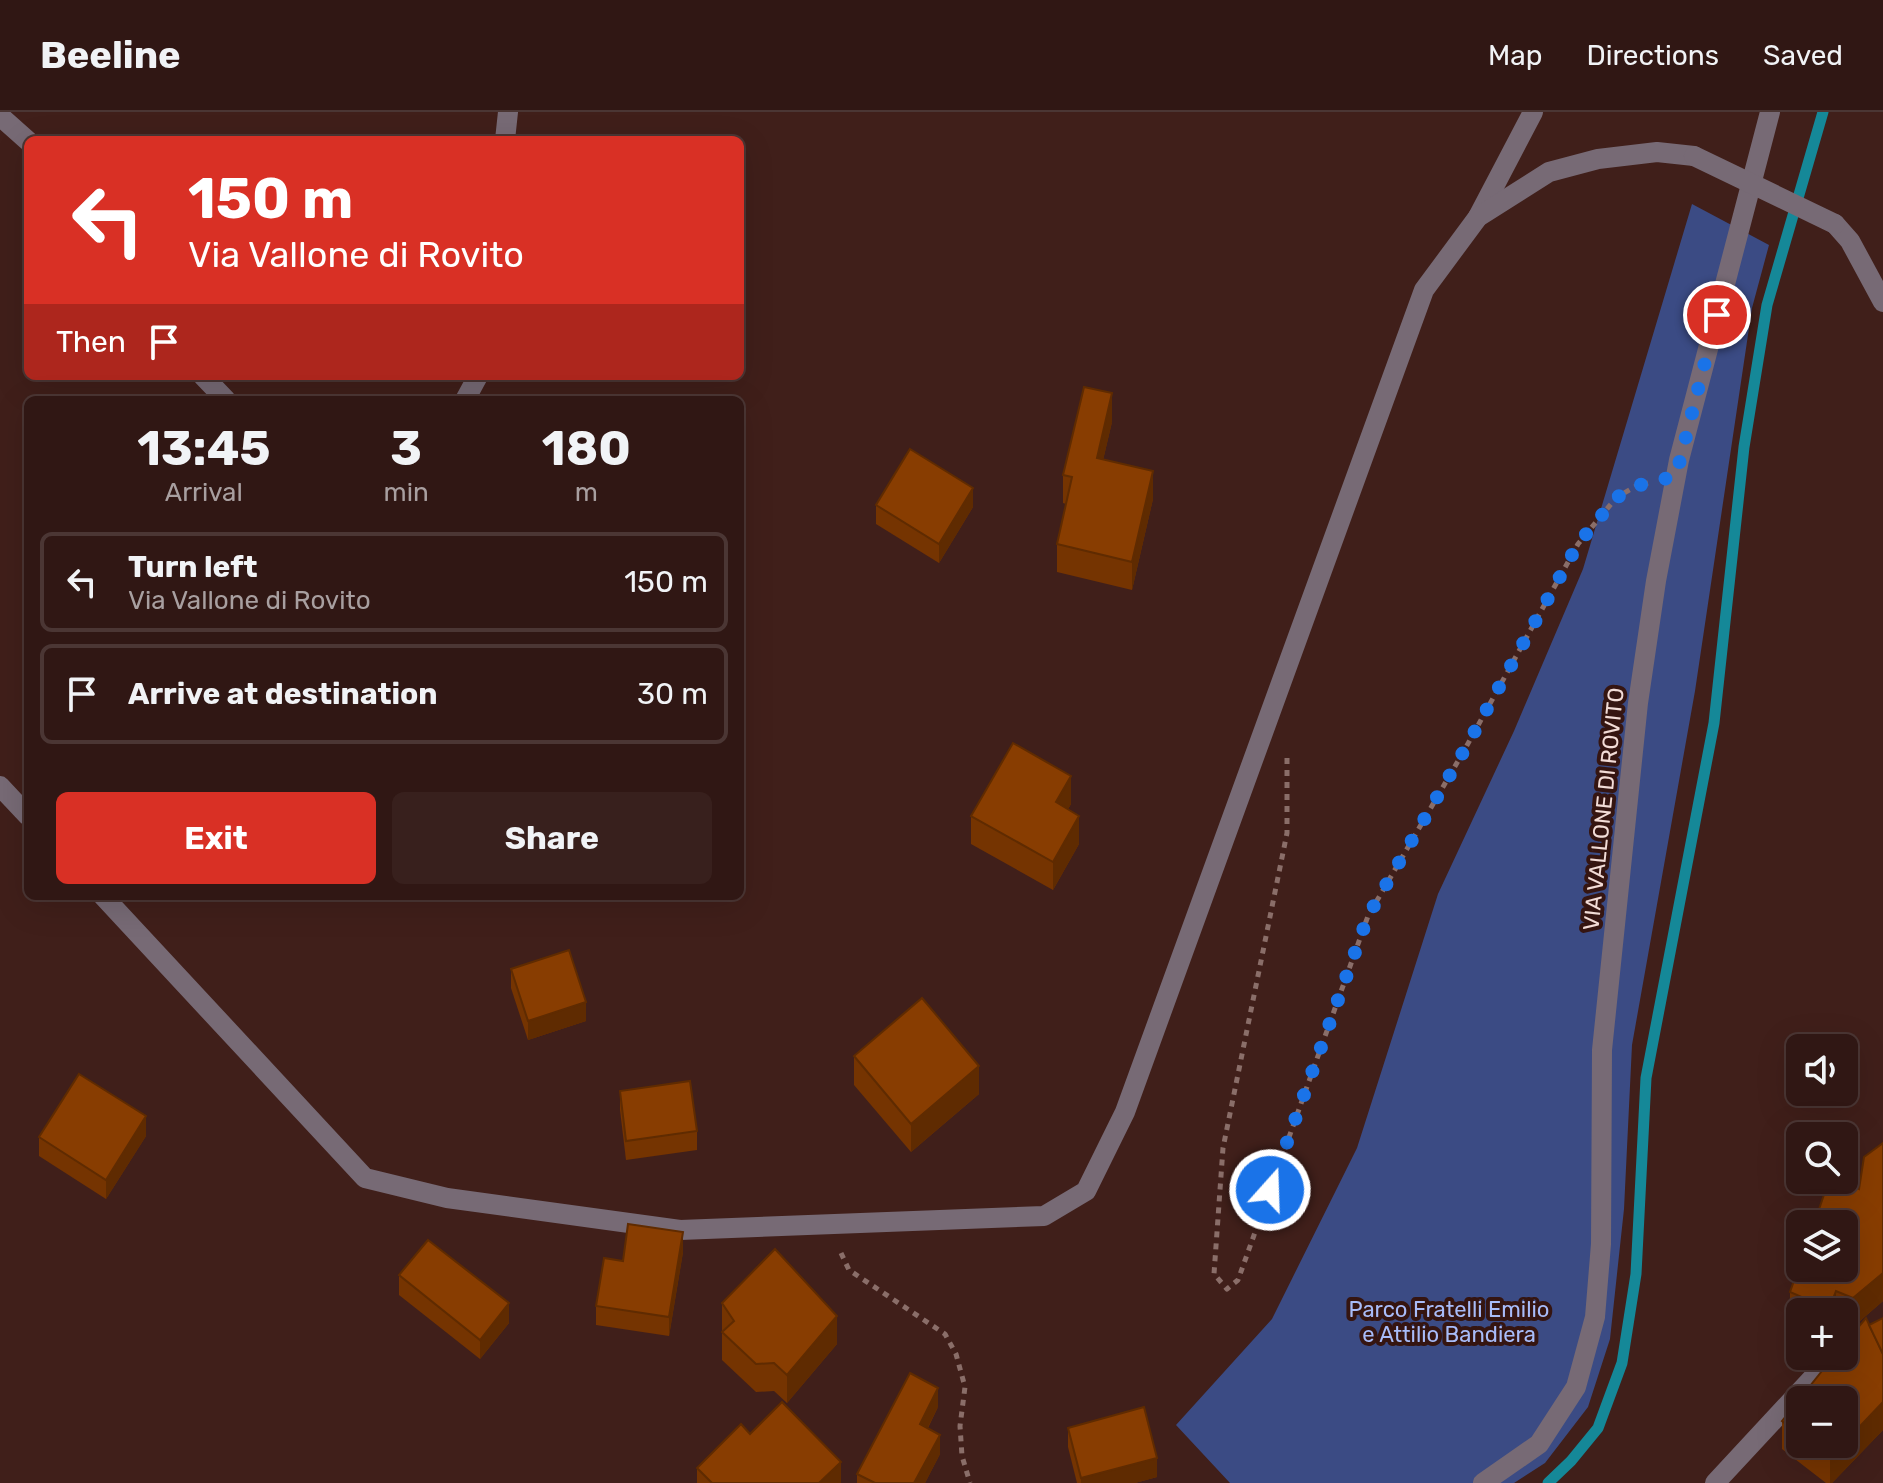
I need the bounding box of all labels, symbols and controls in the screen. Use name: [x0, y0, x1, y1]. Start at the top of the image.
text: Beeline: [40, 32, 181, 78]
text: Map: [1488, 39, 1542, 72]
text: Directions: [1586, 39, 1719, 72]
text: Saved: [1763, 39, 1843, 72]
text: 150 m: [188, 166, 353, 232]
icon: left: [56, 168, 160, 272]
text: Via Vallone di Rovito: [188, 233, 524, 276]
pin: [1683, 281, 1751, 349]
icon: arrive: [1695, 293, 1739, 337]
icon: arrive: [142, 320, 186, 364]
text: Then: [56, 324, 126, 360]
text: 13:45: [137, 420, 270, 477]
text: 3: [390, 420, 422, 477]
text: 180: [542, 420, 631, 477]
text: Arrival: [165, 477, 243, 508]
text: min: [384, 477, 429, 508]
text: m: [575, 477, 598, 508]
text: Turn left: [128, 549, 258, 585]
icon: left: [60, 560, 104, 604]
text: 150 m: [624, 564, 708, 600]
text: Via Vallone di Rovito: [128, 585, 371, 616]
icon: arrive: [60, 672, 104, 716]
text: Arrive at destination: [128, 676, 438, 712]
text: 30 m: [637, 676, 708, 712]
street label: VIA VALLONE DI ROVITO: [1577, 686, 1630, 932]
button: Exit: [56, 792, 376, 884]
button: Share: [392, 792, 712, 884]
map controls: [1786, 1034, 1858, 1458]
button: sound: [1786, 1034, 1858, 1106]
button: search: [1786, 1122, 1858, 1194]
position arrow: [1228, 1148, 1312, 1232]
button: layers: [1786, 1210, 1858, 1282]
park label: Parco Fratelli Emilio e Attilio Bandiera: [1349, 1296, 1549, 1348]
button: +: [1786, 1298, 1858, 1370]
button: −: [1786, 1386, 1858, 1458]

